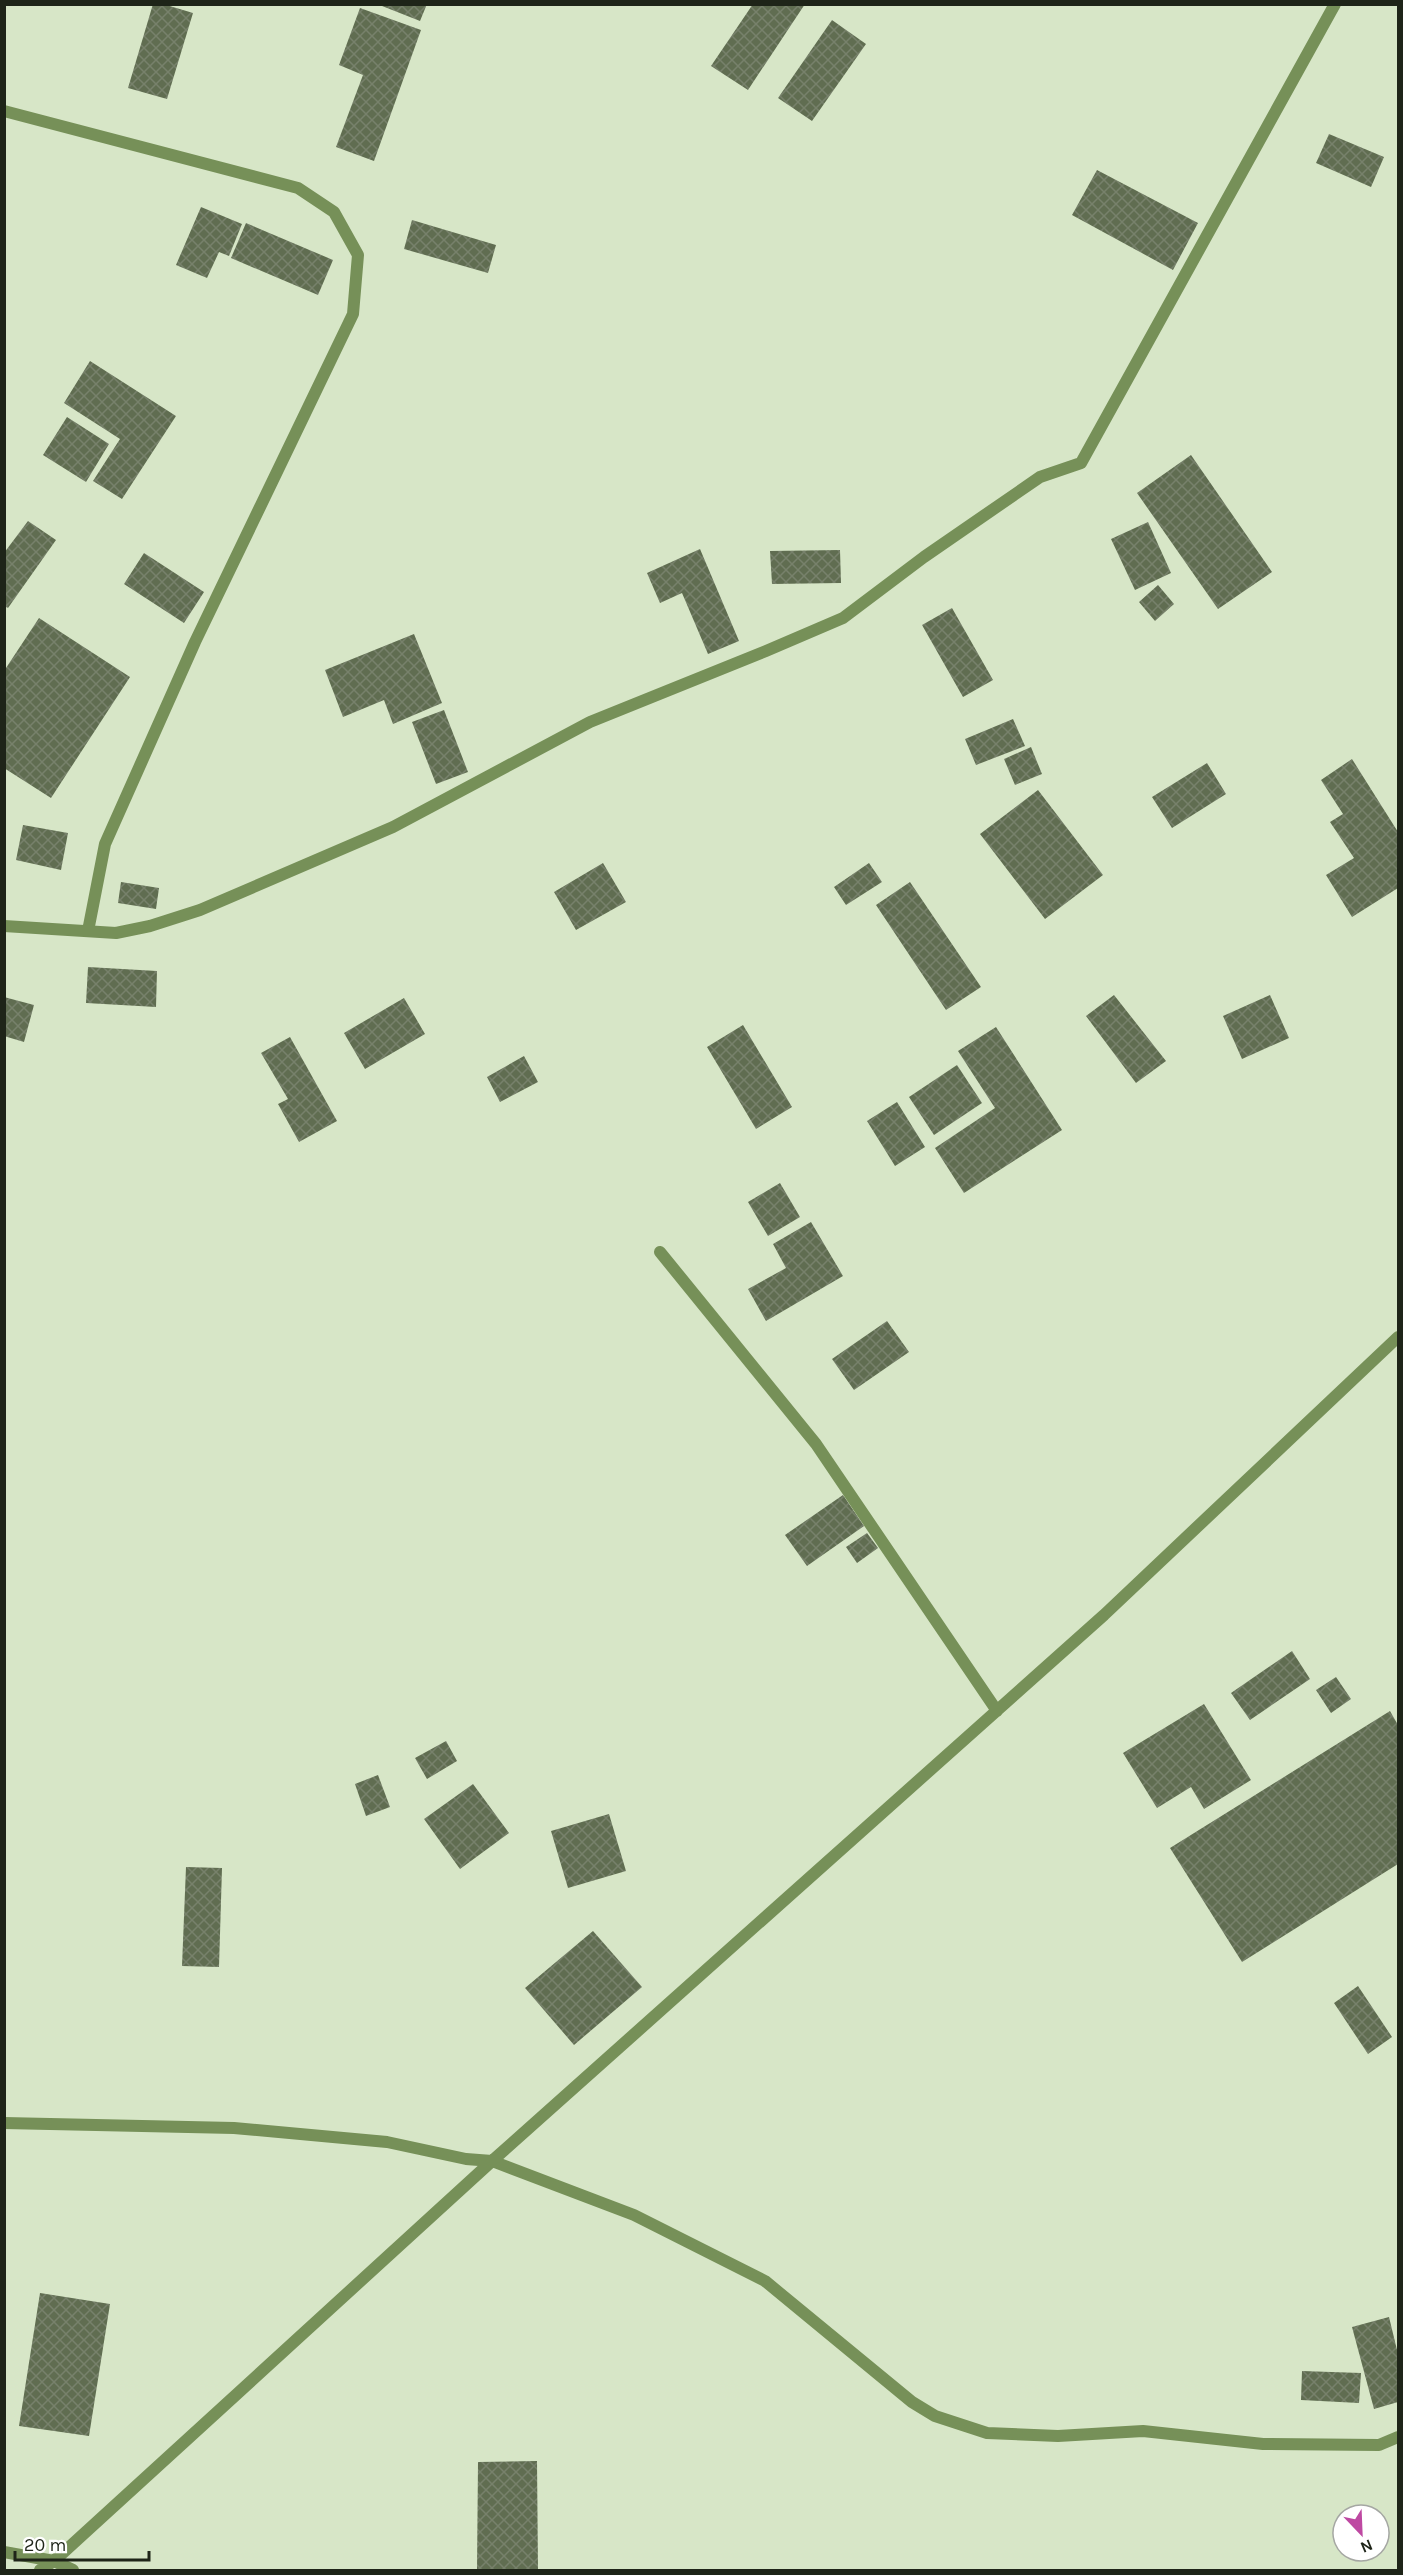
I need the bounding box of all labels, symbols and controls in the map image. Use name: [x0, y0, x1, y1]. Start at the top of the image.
north arrow: [1331, 2503, 1391, 2563]
scale bar: [15, 2524, 148, 2562]
text: 20 m: [24, 2534, 66, 2556]
text: N: [1358, 2535, 1376, 2557]

